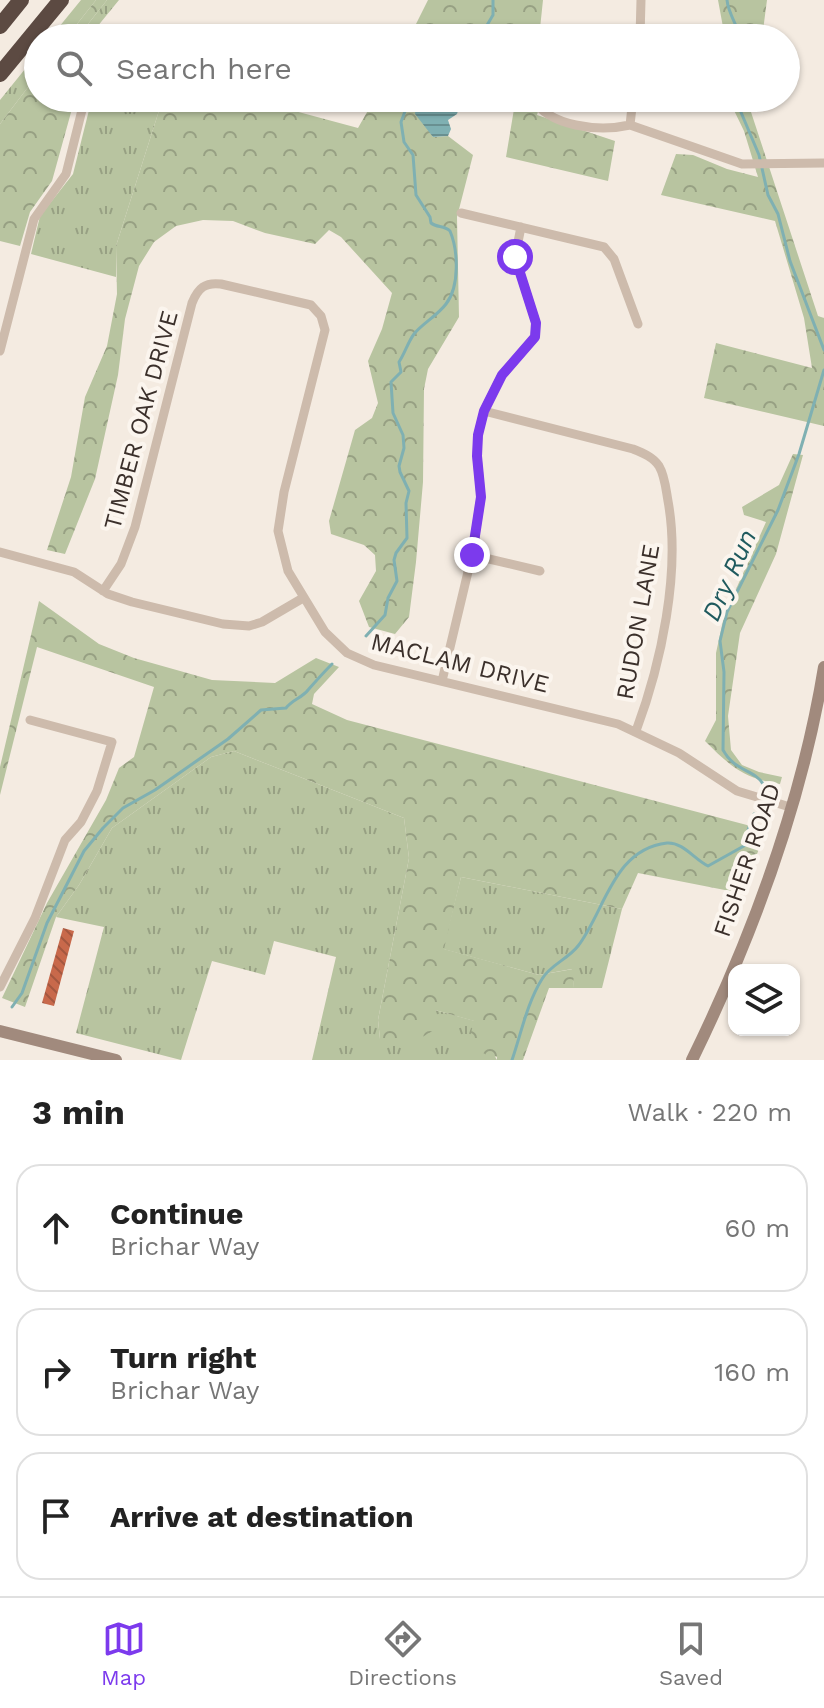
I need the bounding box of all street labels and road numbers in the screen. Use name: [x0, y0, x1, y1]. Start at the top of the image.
street label: TIMBER OAK DRIVE: [98, 308, 184, 532]
street label: RUDON LANE: [611, 542, 665, 702]
street label: MACLAM DRIVE: [368, 627, 552, 699]
street label: FISHER ROAD: [708, 780, 786, 940]

